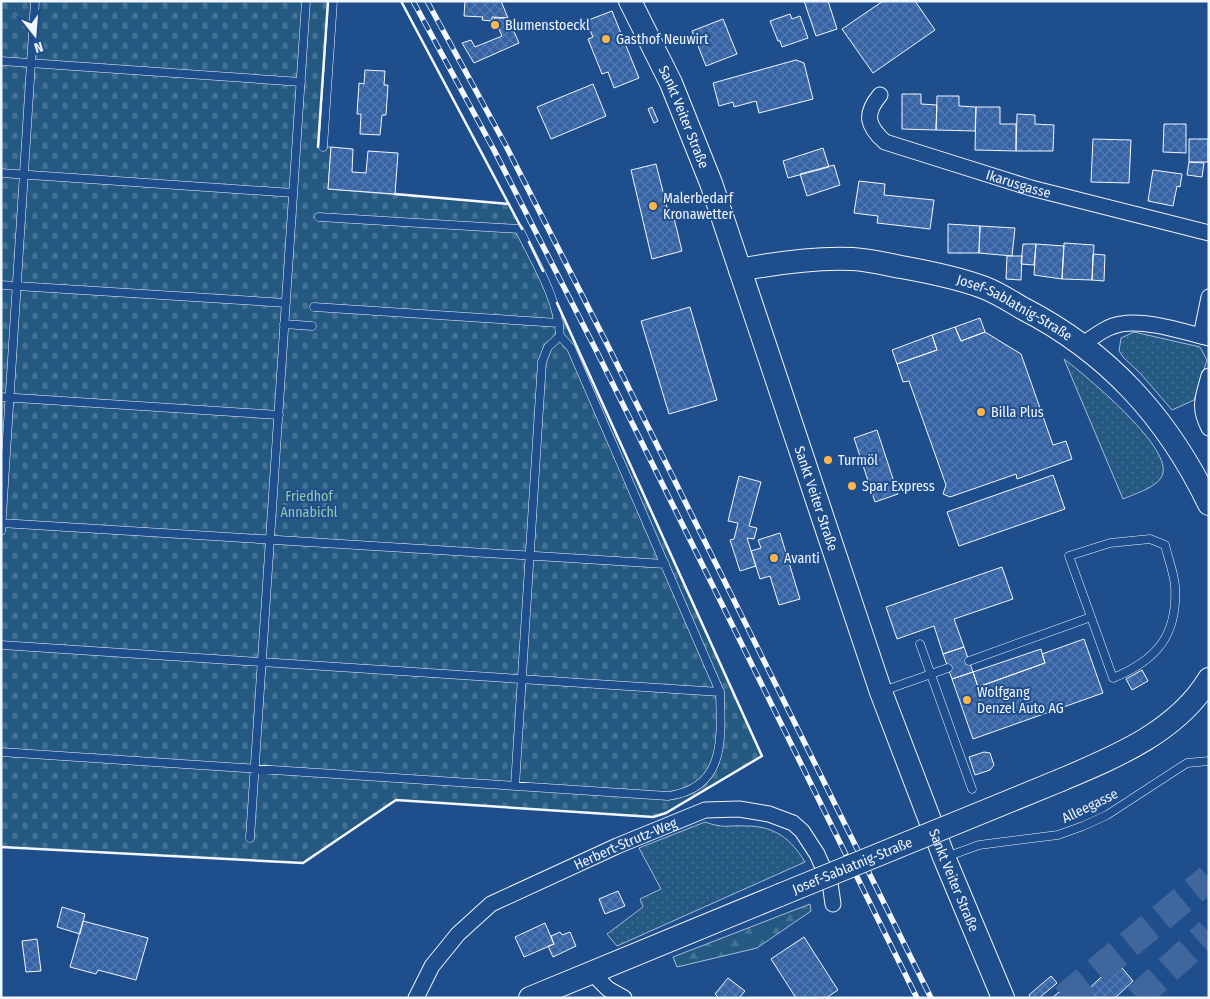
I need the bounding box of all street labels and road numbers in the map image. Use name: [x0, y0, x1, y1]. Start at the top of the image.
street label: Sankt Veiter Straße: [655, 63, 713, 171]
street label: Ikarusgasse: [984, 166, 1053, 201]
street label: Josef-Sablatnig-Straße: [955, 271, 1076, 344]
street label: Sankt Veiter Straße: [791, 444, 842, 553]
street label: Alleegasse: [1059, 785, 1121, 827]
street label: Herbert-Strutz-Weg: [571, 814, 680, 873]
street label: Sankt Veiter Straße: [926, 826, 983, 934]
street label: Josef-Sablatnig-Straße: [790, 833, 915, 898]

